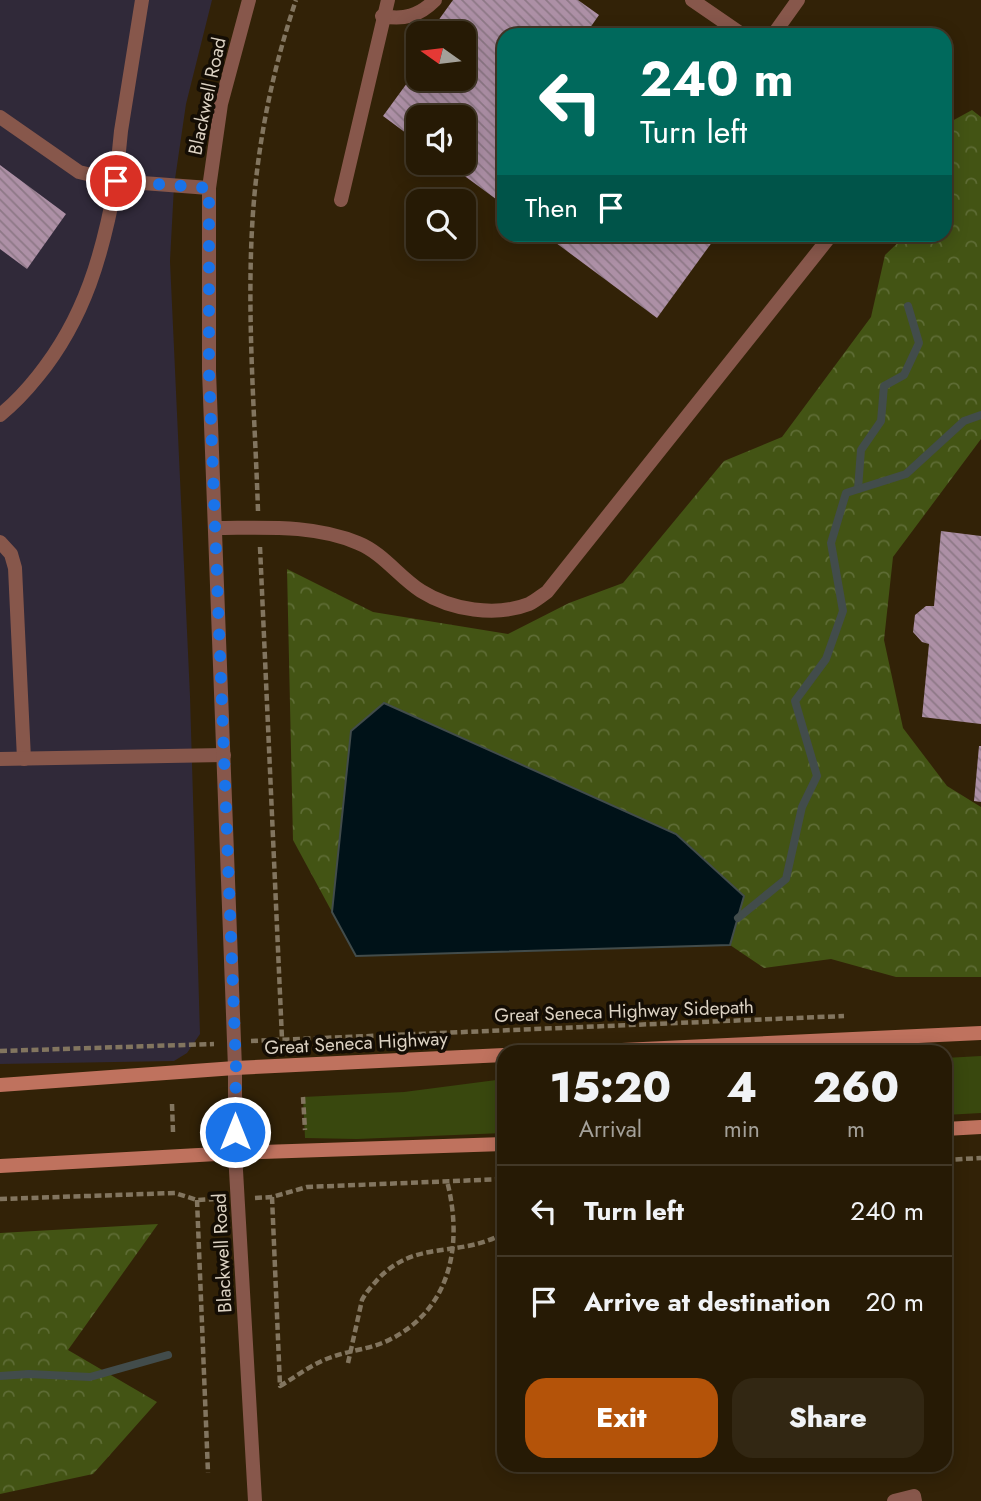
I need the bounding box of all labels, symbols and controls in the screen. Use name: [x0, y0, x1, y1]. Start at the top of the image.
north arrow: [406, 21, 476, 91]
map controls: [406, 21, 476, 259]
street label: Blackwell Road: [181, 35, 233, 157]
text: 240 m: [640, 44, 794, 114]
icon: left: [525, 56, 616, 147]
button: sound: [406, 105, 476, 175]
text: Turn left: [640, 109, 747, 155]
pin: [86, 151, 146, 211]
icon: arrive: [97, 162, 135, 200]
button: search: [406, 189, 476, 259]
text: Then: [525, 189, 578, 227]
icon: arrive: [592, 189, 630, 227]
street label: Great Seneca Highway Sidepath: [494, 993, 754, 1029]
street label: Great Seneca Highway: [264, 1025, 449, 1061]
text: 15:20: [550, 1057, 671, 1118]
text: 4: [726, 1057, 757, 1118]
text: 260: [813, 1057, 899, 1118]
position arrow: [198, 1095, 272, 1169]
text: Arrival: [579, 1112, 642, 1146]
text: min: [724, 1112, 760, 1146]
text: m: [847, 1112, 865, 1146]
icon: left: [525, 1192, 563, 1230]
text: Turn left: [584, 1192, 684, 1230]
text: 240 m: [850, 1192, 924, 1230]
street label: Blackwell Road: [205, 1193, 239, 1313]
icon: arrive: [525, 1283, 563, 1321]
text: Arrive at destination: [584, 1283, 831, 1321]
text: 20 m: [866, 1283, 924, 1321]
button: Exit: [525, 1378, 718, 1458]
button: Share: [732, 1378, 924, 1458]

